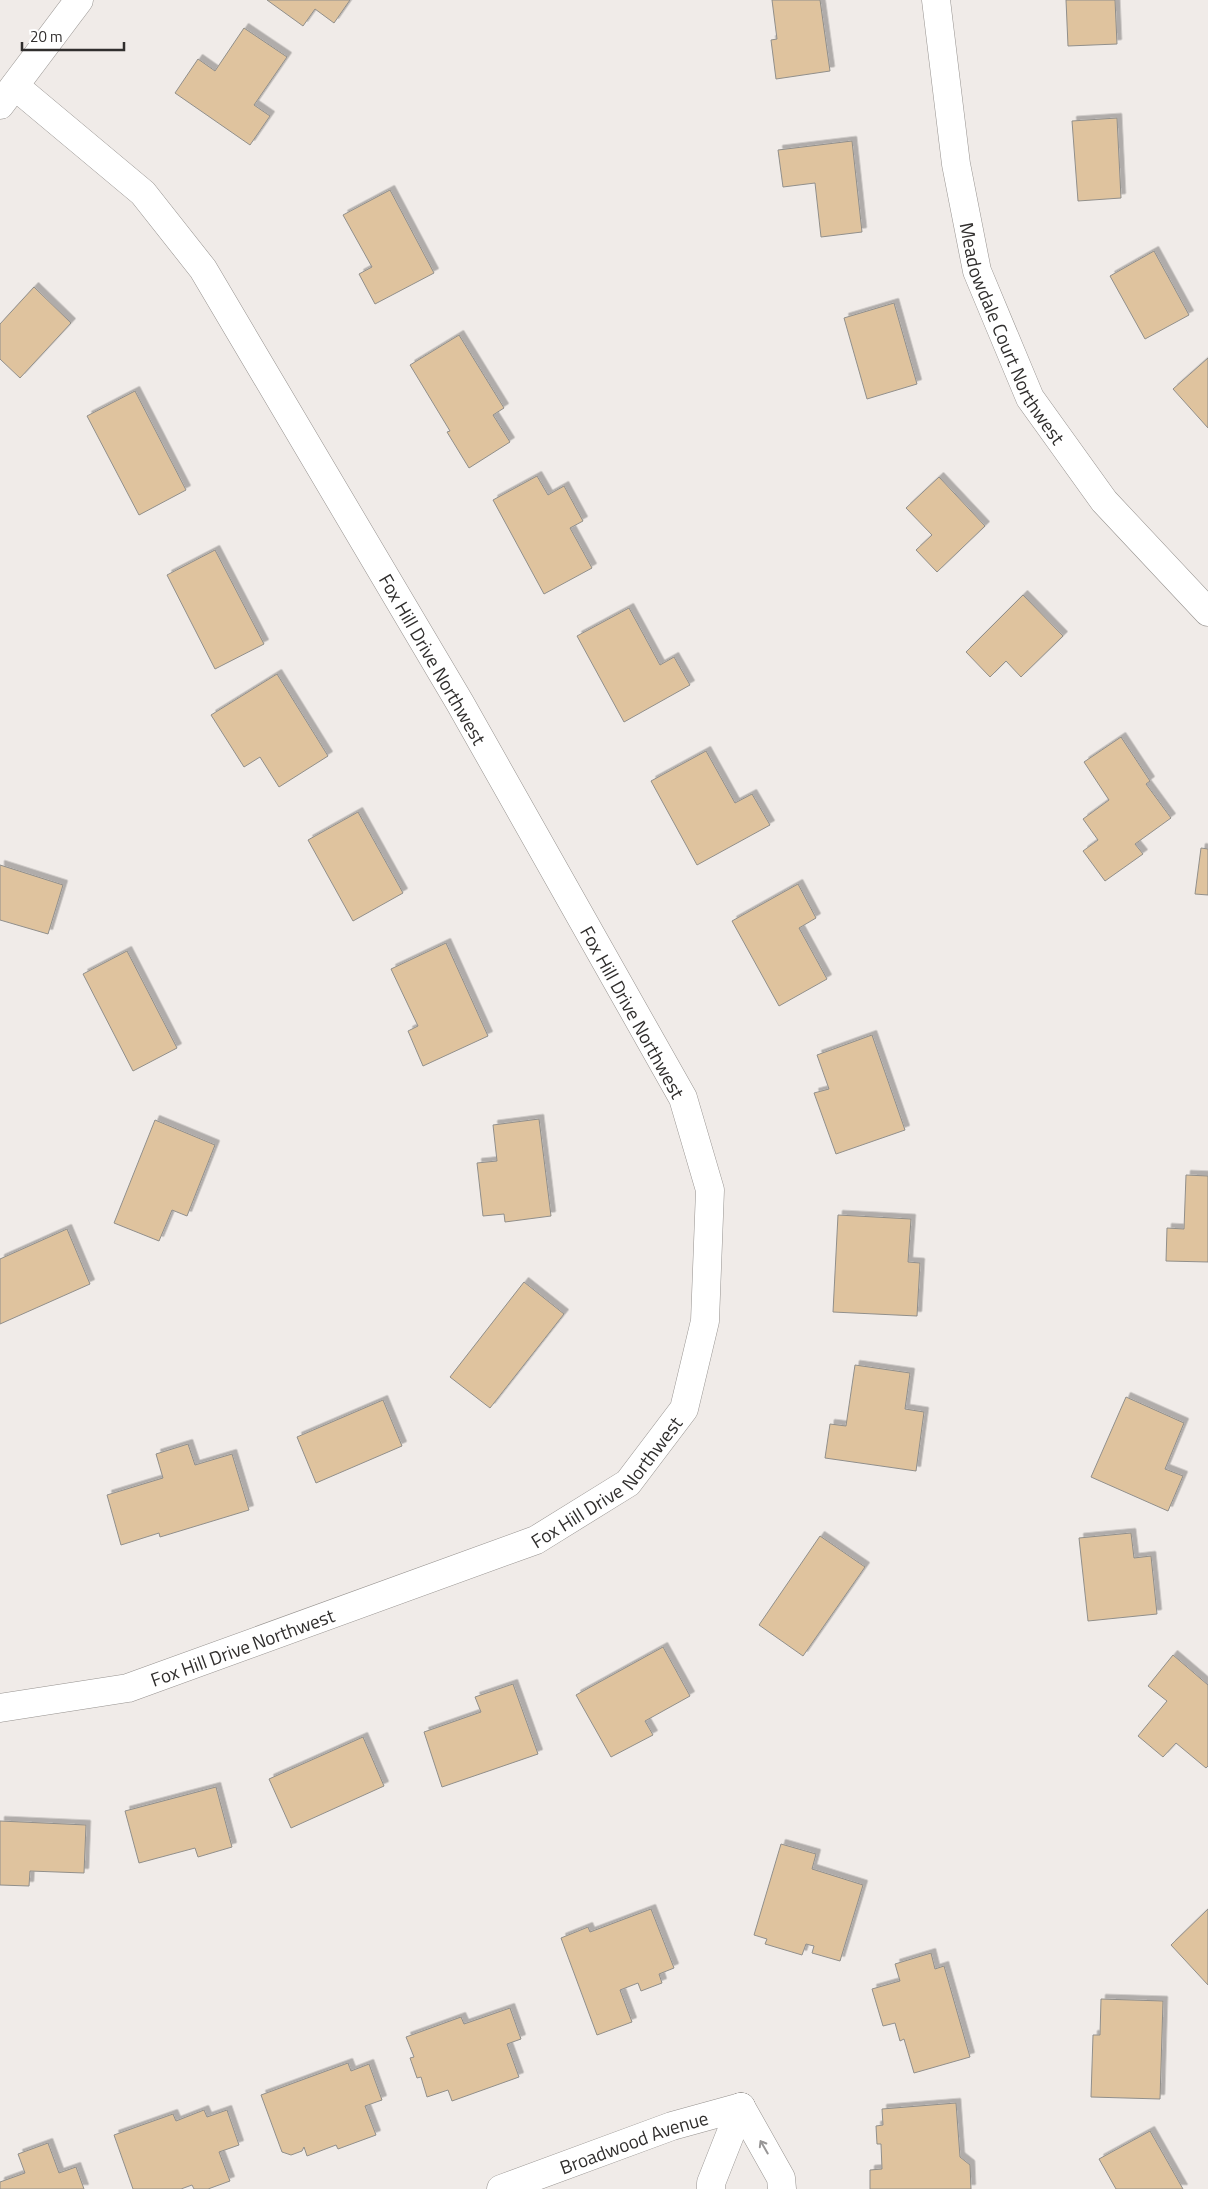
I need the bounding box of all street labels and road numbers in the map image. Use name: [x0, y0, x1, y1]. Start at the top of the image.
street label: Meadowdale Court Northwest: [953, 220, 1073, 450]
street label: Fox Hill Drive Northwest: [372, 568, 494, 750]
street label: Fox Hill Drive Northwest: [573, 920, 693, 1104]
street label: Fox Hill Drive Northwest: [525, 1409, 689, 1555]
street label: Fox Hill Drive Northwest: [146, 1600, 338, 1693]
street label: Broadwood Avenue: [555, 2102, 711, 2181]

